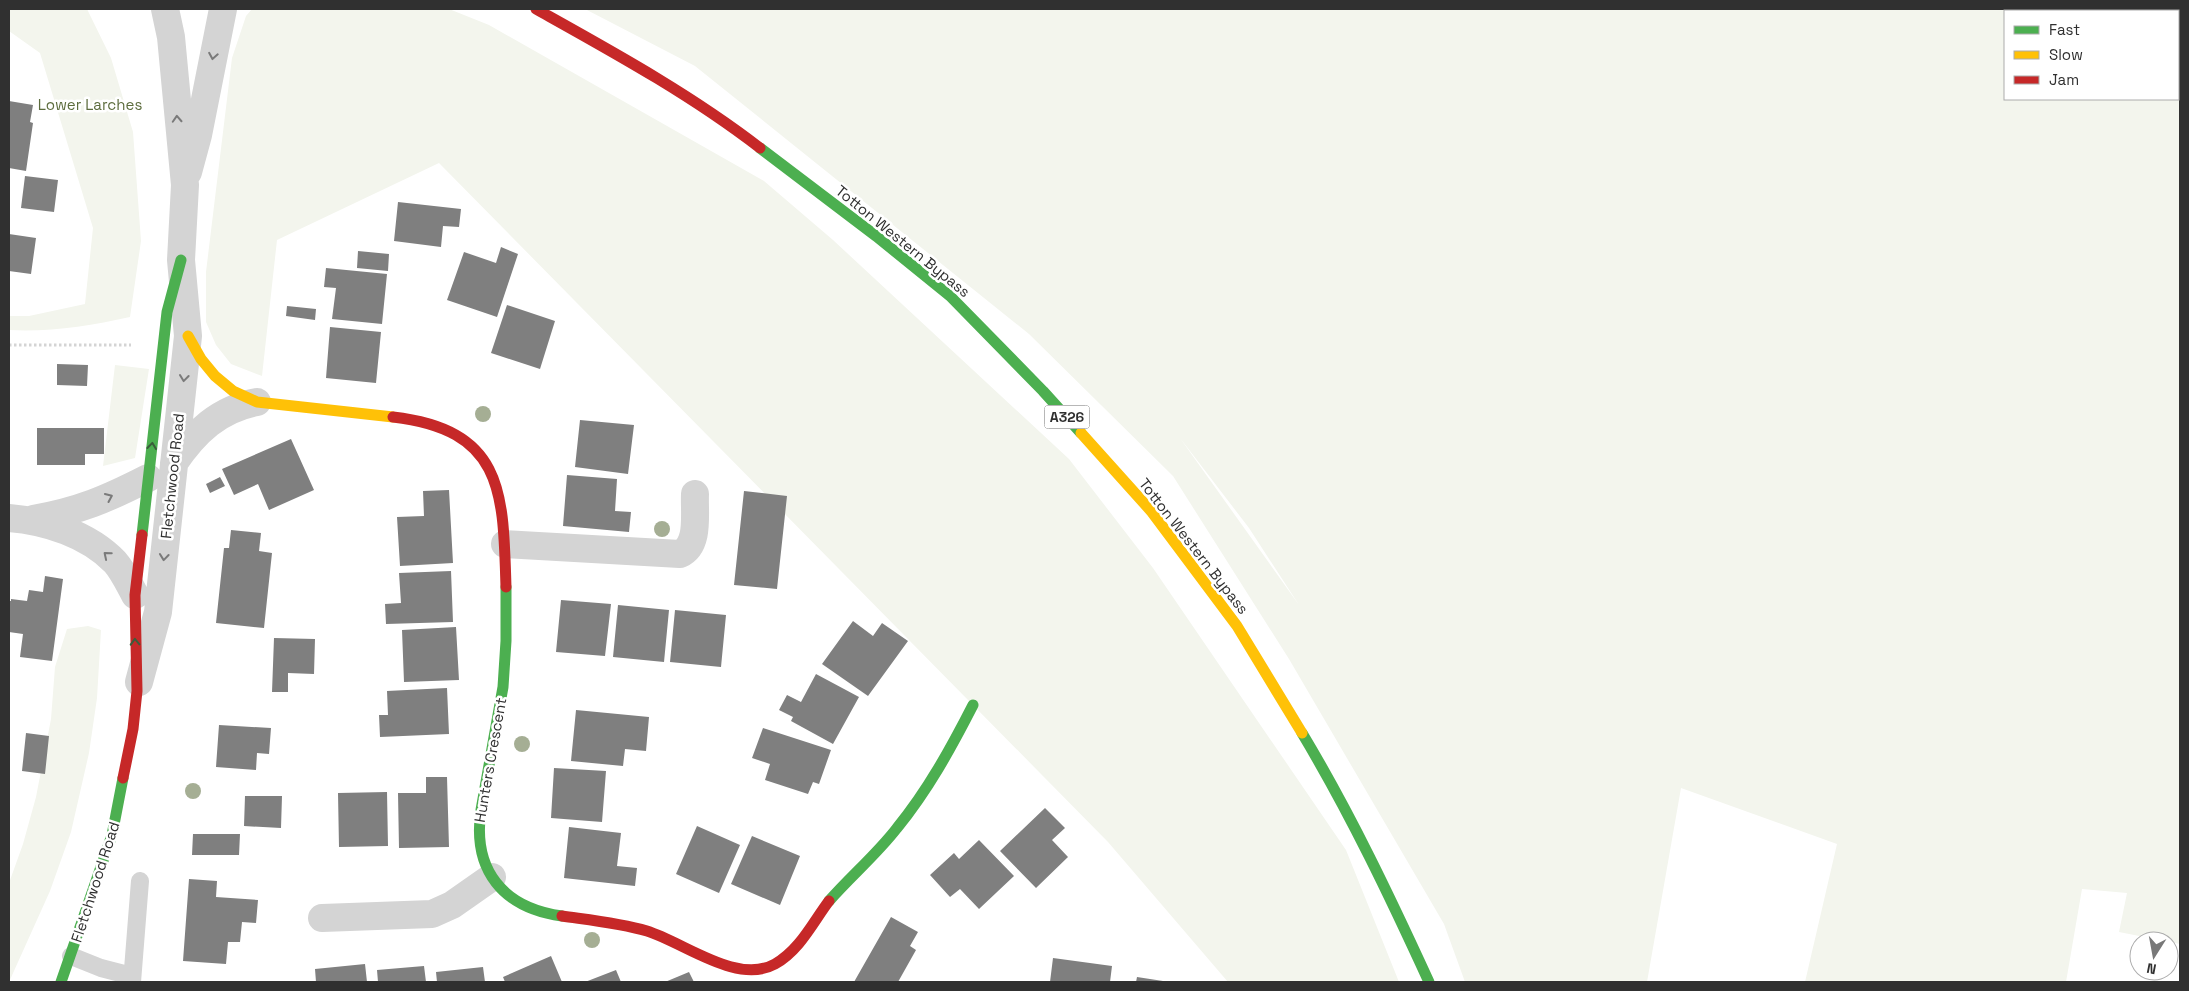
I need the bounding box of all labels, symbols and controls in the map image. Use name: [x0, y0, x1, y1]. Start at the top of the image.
legend: [2004, 10, 2179, 100]
text: Fast: [2049, 20, 2080, 39]
text: Slow: [2049, 45, 2083, 64]
one-way arrow: [208, 52, 218, 61]
text: Jam: [2049, 70, 2079, 89]
park label: Lower Larches: [38, 95, 142, 114]
one-way arrow: [172, 115, 183, 123]
street label: Totton Western Bypass: [832, 181, 974, 301]
one-way arrow: [179, 373, 189, 382]
road number: A326: [1044, 406, 1090, 428]
street label: Fletchwood Road: [156, 412, 188, 540]
one-way arrow: [146, 441, 157, 449]
street label: Totton Western Bypass: [1135, 474, 1253, 618]
one-way arrow: [104, 493, 113, 504]
one-way arrow: [104, 552, 113, 561]
one-way arrow: [158, 553, 169, 561]
one-way arrow: [130, 638, 141, 646]
street label: Hunters Crescent: [470, 696, 510, 824]
street label: Fletchwood Road: [67, 819, 123, 945]
north arrow: [2129, 931, 2179, 981]
text: N: [2145, 959, 2158, 978]

